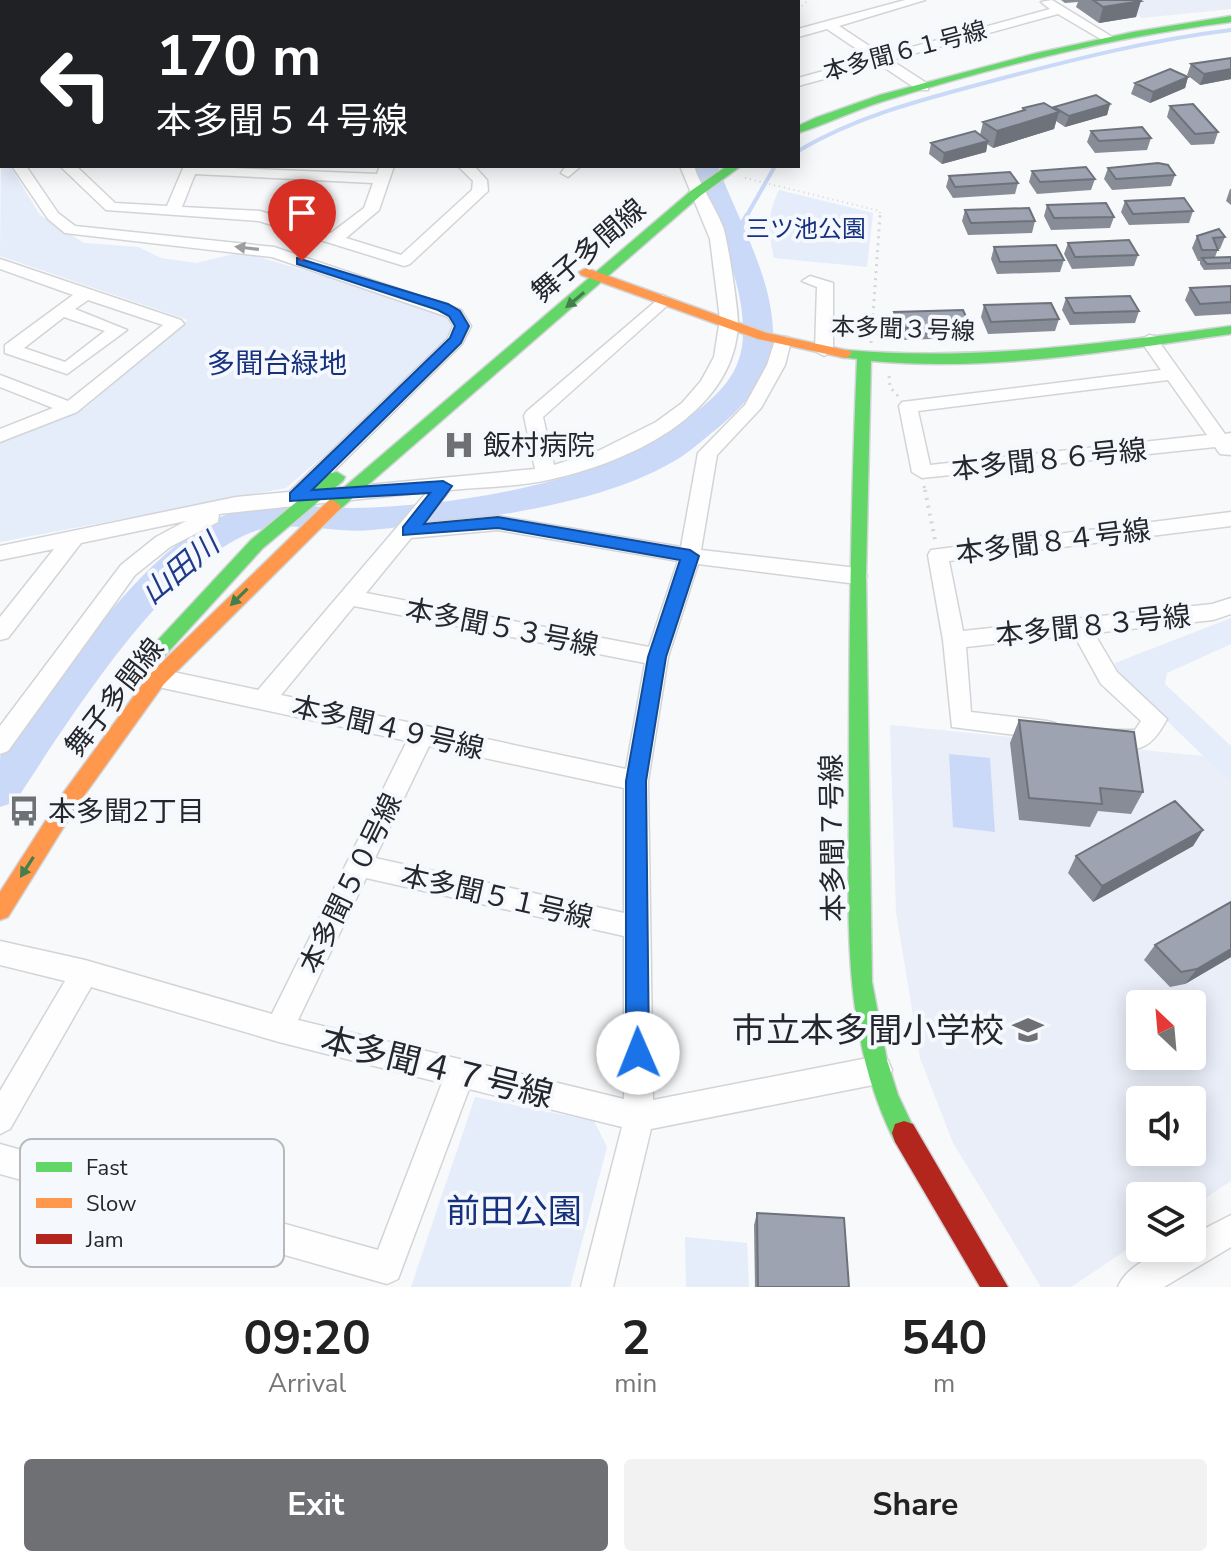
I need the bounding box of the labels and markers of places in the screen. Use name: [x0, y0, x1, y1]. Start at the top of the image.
pin: [268, 179, 336, 261]
place label: 飯村病院: [483, 427, 595, 465]
hospital icon: 飯村病院: [442, 428, 476, 462]
place label: 本多聞2丁目: [48, 793, 205, 831]
bus stop icon: 本多聞2丁目: [7, 794, 41, 828]
place label: 市立本多聞小学校: [732, 1008, 1004, 1054]
school or university icon: 市立本多聞小学校: [1011, 1013, 1045, 1047]

